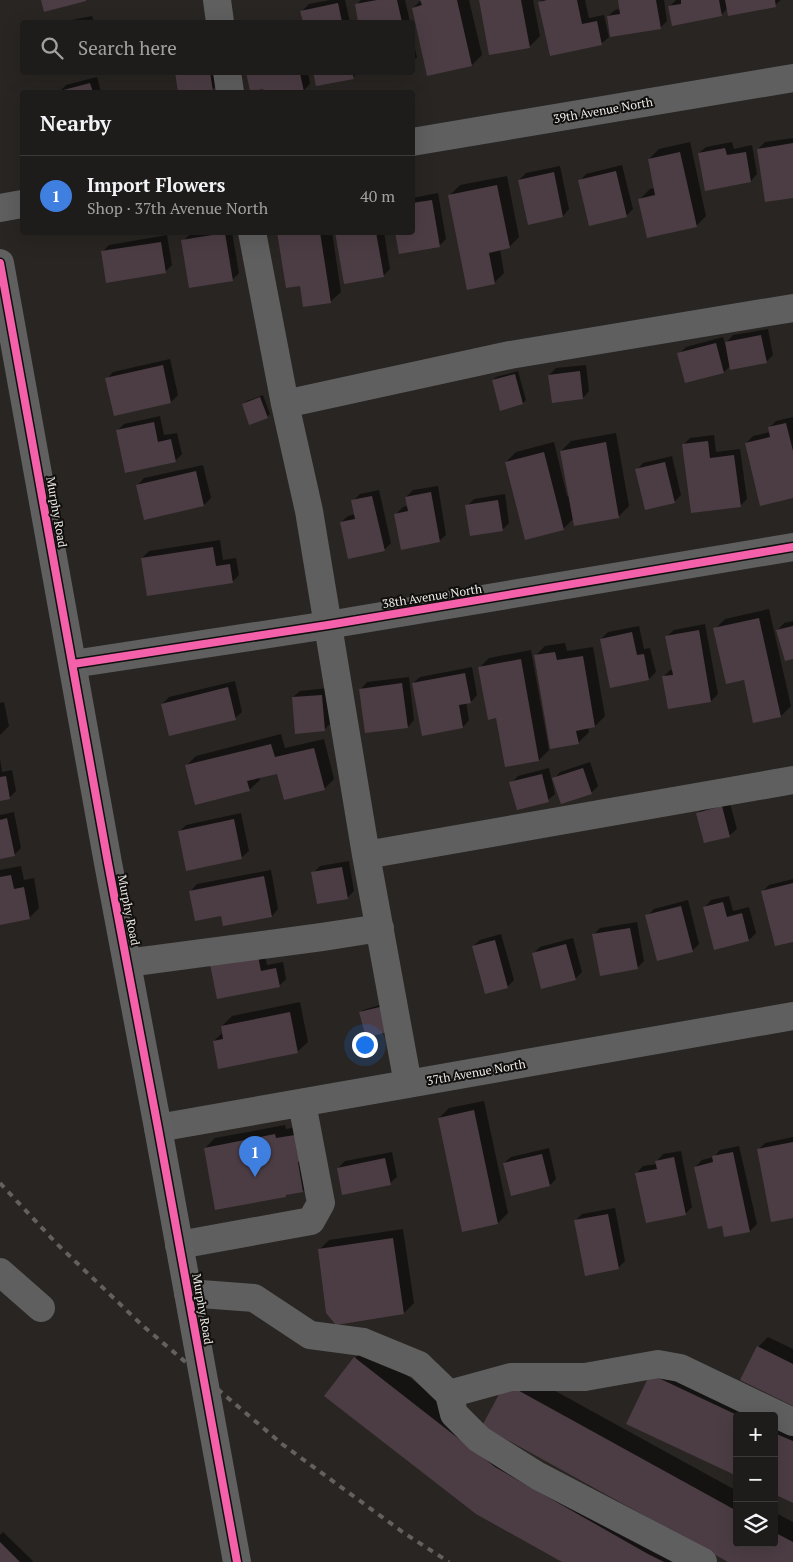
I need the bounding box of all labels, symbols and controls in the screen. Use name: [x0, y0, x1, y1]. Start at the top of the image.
search box: [20, 20, 415, 75]
icon: search: [38, 34, 66, 62]
text: Search here: [78, 35, 177, 60]
street label: 39th Avenue North: [552, 94, 654, 126]
text: Nearby: [40, 109, 111, 137]
text: Import Flowers: [87, 172, 225, 197]
text: 1: [51, 185, 61, 207]
text: 40 m: [360, 185, 395, 207]
text: Shop · 37th Avenue North: [87, 197, 268, 219]
street label: Murphy Road: [43, 475, 71, 549]
street label: 38th Avenue North: [381, 581, 483, 611]
street label: Murphy Road: [115, 873, 143, 947]
your location: [352, 1032, 378, 1058]
street label: 37th Avenue North: [425, 1056, 527, 1088]
pin: 1: [239, 1136, 271, 1177]
street label: Murphy Road: [189, 1272, 217, 1346]
map controls: [733, 1412, 778, 1547]
button: +: [733, 1412, 778, 1457]
button: −: [733, 1457, 778, 1502]
button: layers: [733, 1502, 778, 1547]

